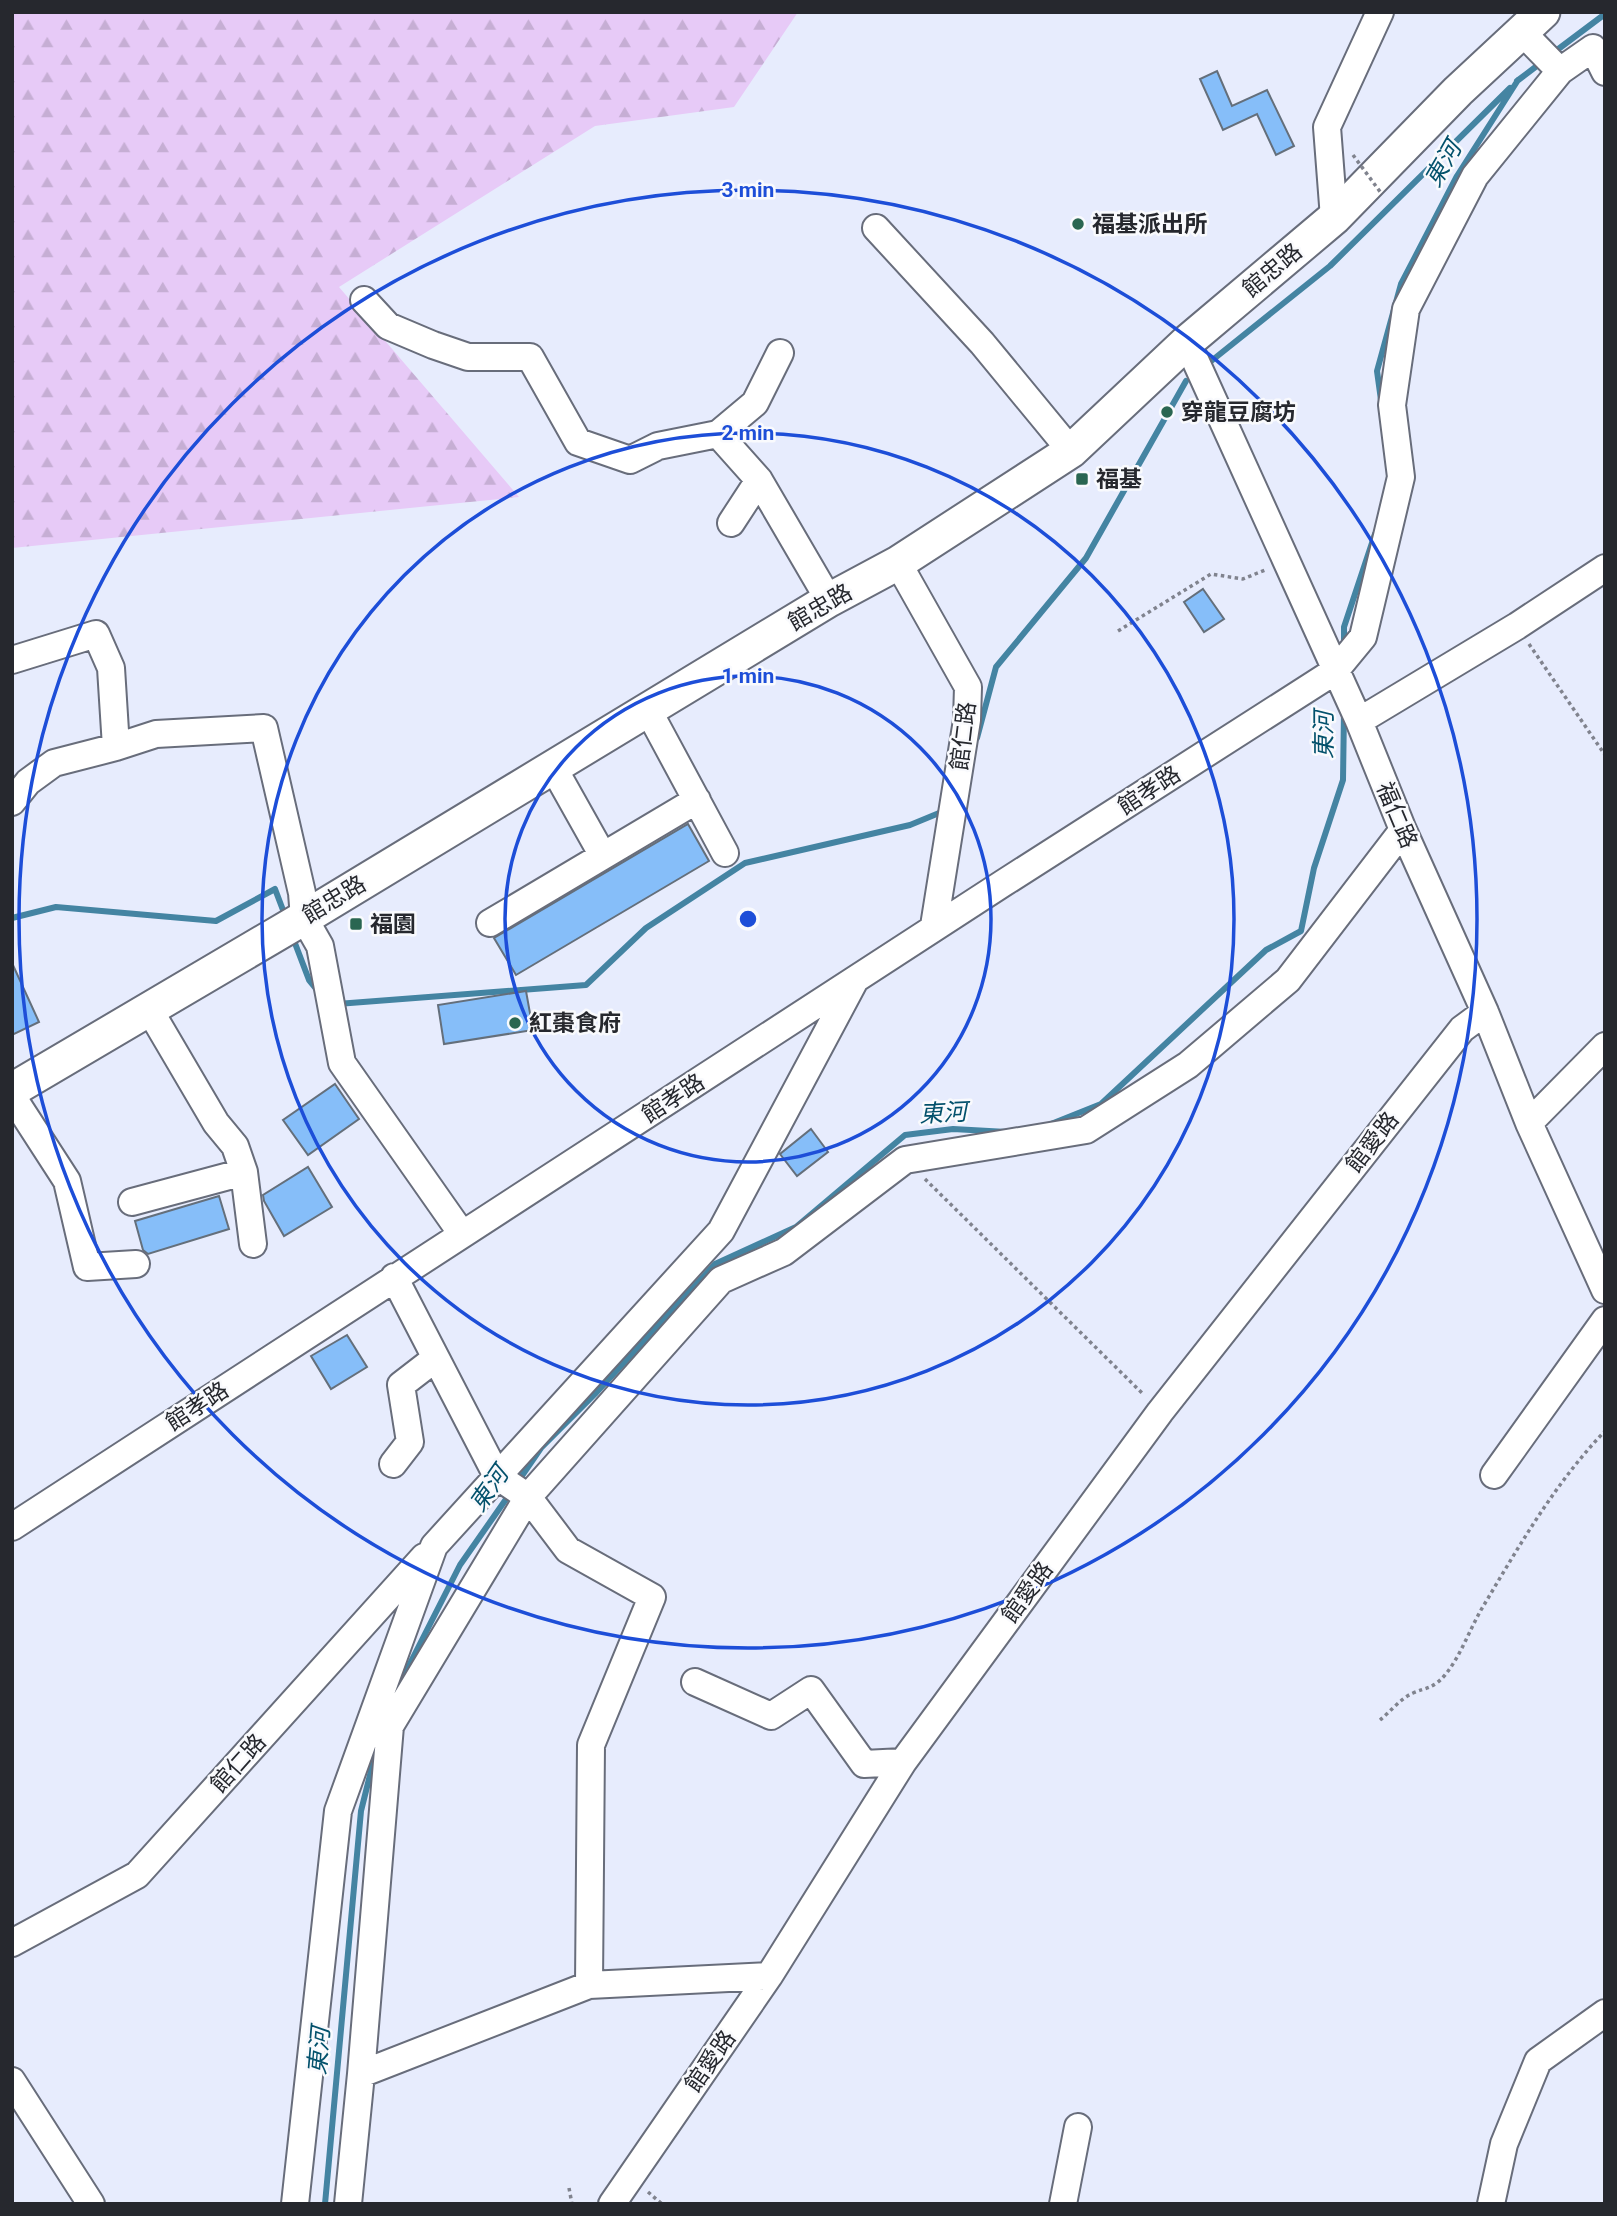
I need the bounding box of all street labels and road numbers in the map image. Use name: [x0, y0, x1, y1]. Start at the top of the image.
street label: 館忠路: [1237, 238, 1307, 303]
street label: 館忠路: [784, 578, 857, 636]
street label: 館仁路: [946, 700, 981, 772]
street label: 館孝路: [1113, 760, 1186, 821]
street label: 福仁路: [1371, 778, 1422, 852]
street label: 館忠路: [298, 870, 371, 929]
street label: 館孝路: [637, 1068, 710, 1129]
street label: 館愛路: [1341, 1107, 1404, 1178]
street label: 館孝路: [161, 1376, 234, 1437]
street label: 館愛路: [996, 1556, 1059, 1628]
street label: 館仁路: [205, 1729, 271, 1798]
street label: 館愛路: [680, 2025, 741, 2097]

